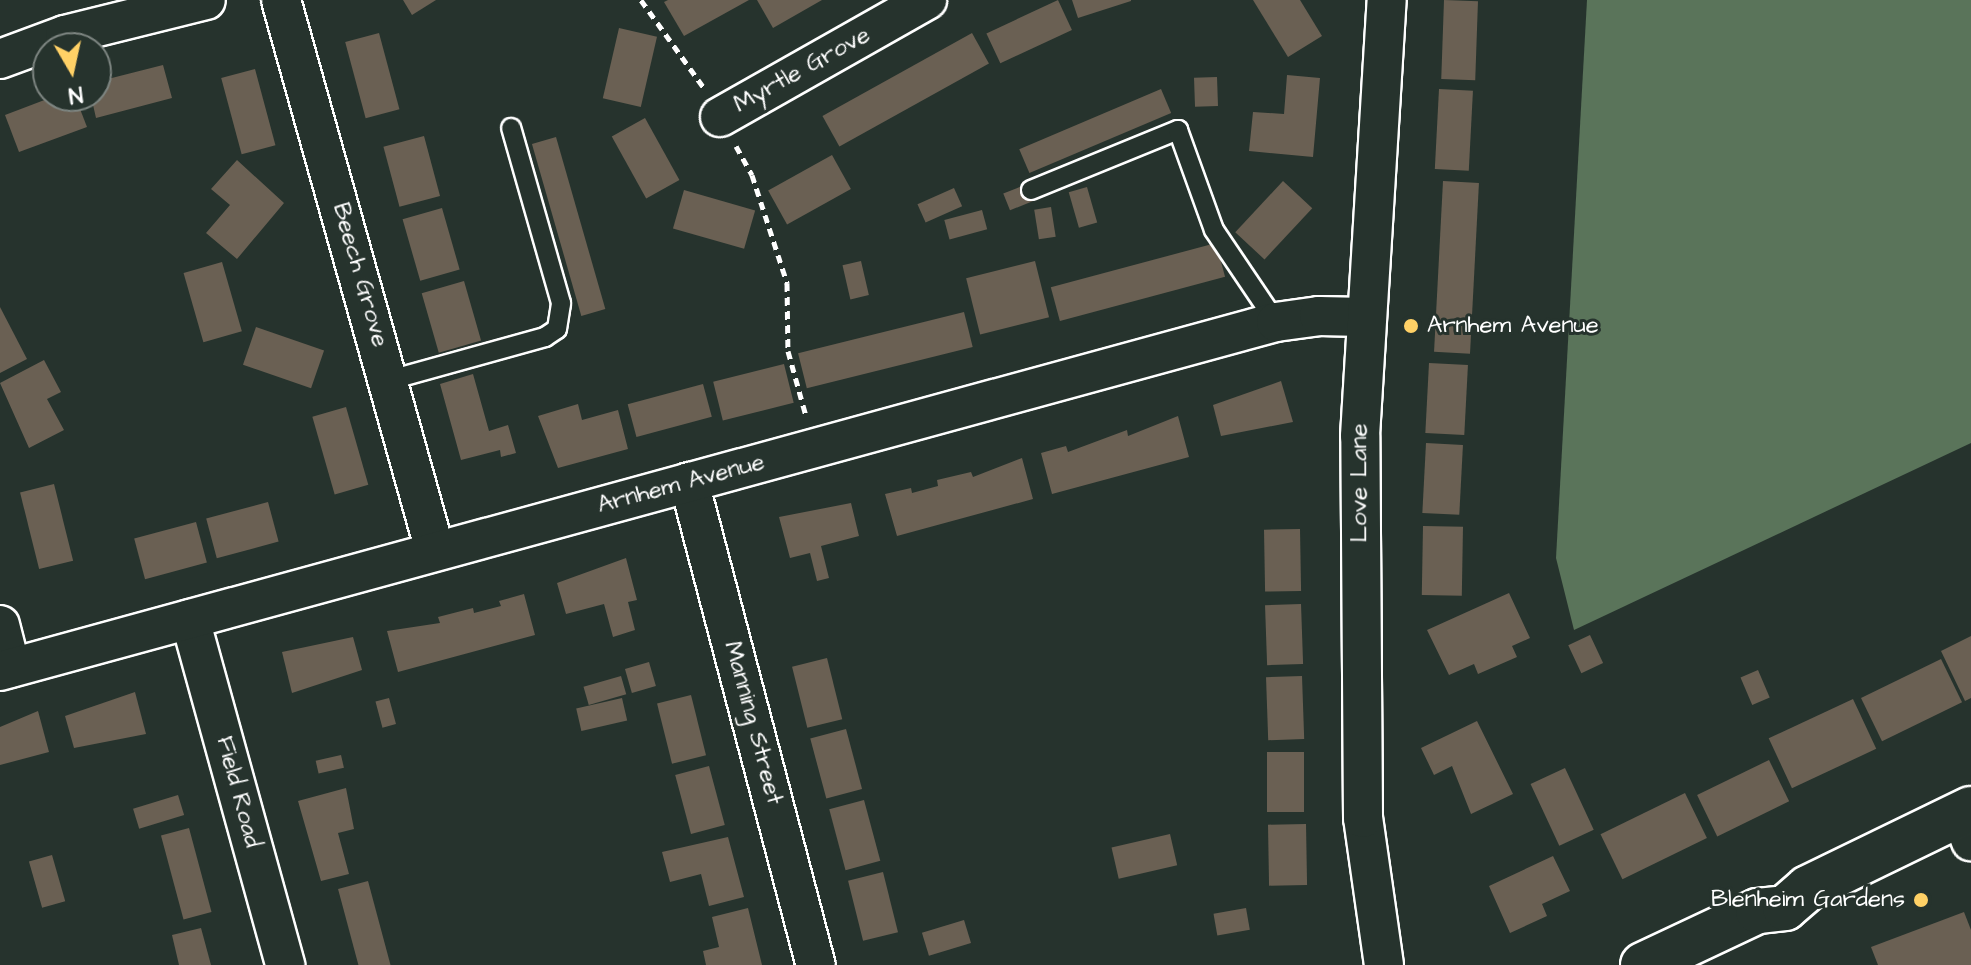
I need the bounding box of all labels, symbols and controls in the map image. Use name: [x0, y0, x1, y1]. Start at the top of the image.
street label: Myrtle Grove: [729, 21, 875, 119]
north arrow: [32, 32, 112, 112]
text: N: [66, 78, 85, 111]
street label: Beech Grove: [326, 200, 394, 350]
place label: Arnhem Avenue: [1427, 312, 1599, 340]
marker: Arnhem Avenue: [1402, 317, 1420, 335]
street label: Love Lane: [1346, 424, 1374, 542]
street label: Arnhem Avenue: [594, 448, 768, 520]
street label: Manning Street: [717, 638, 789, 808]
street label: Field Road: [209, 733, 267, 851]
place label: Blenheim Gardens: [1711, 886, 1905, 914]
marker: Blenheim Gardens: [1912, 891, 1930, 909]

